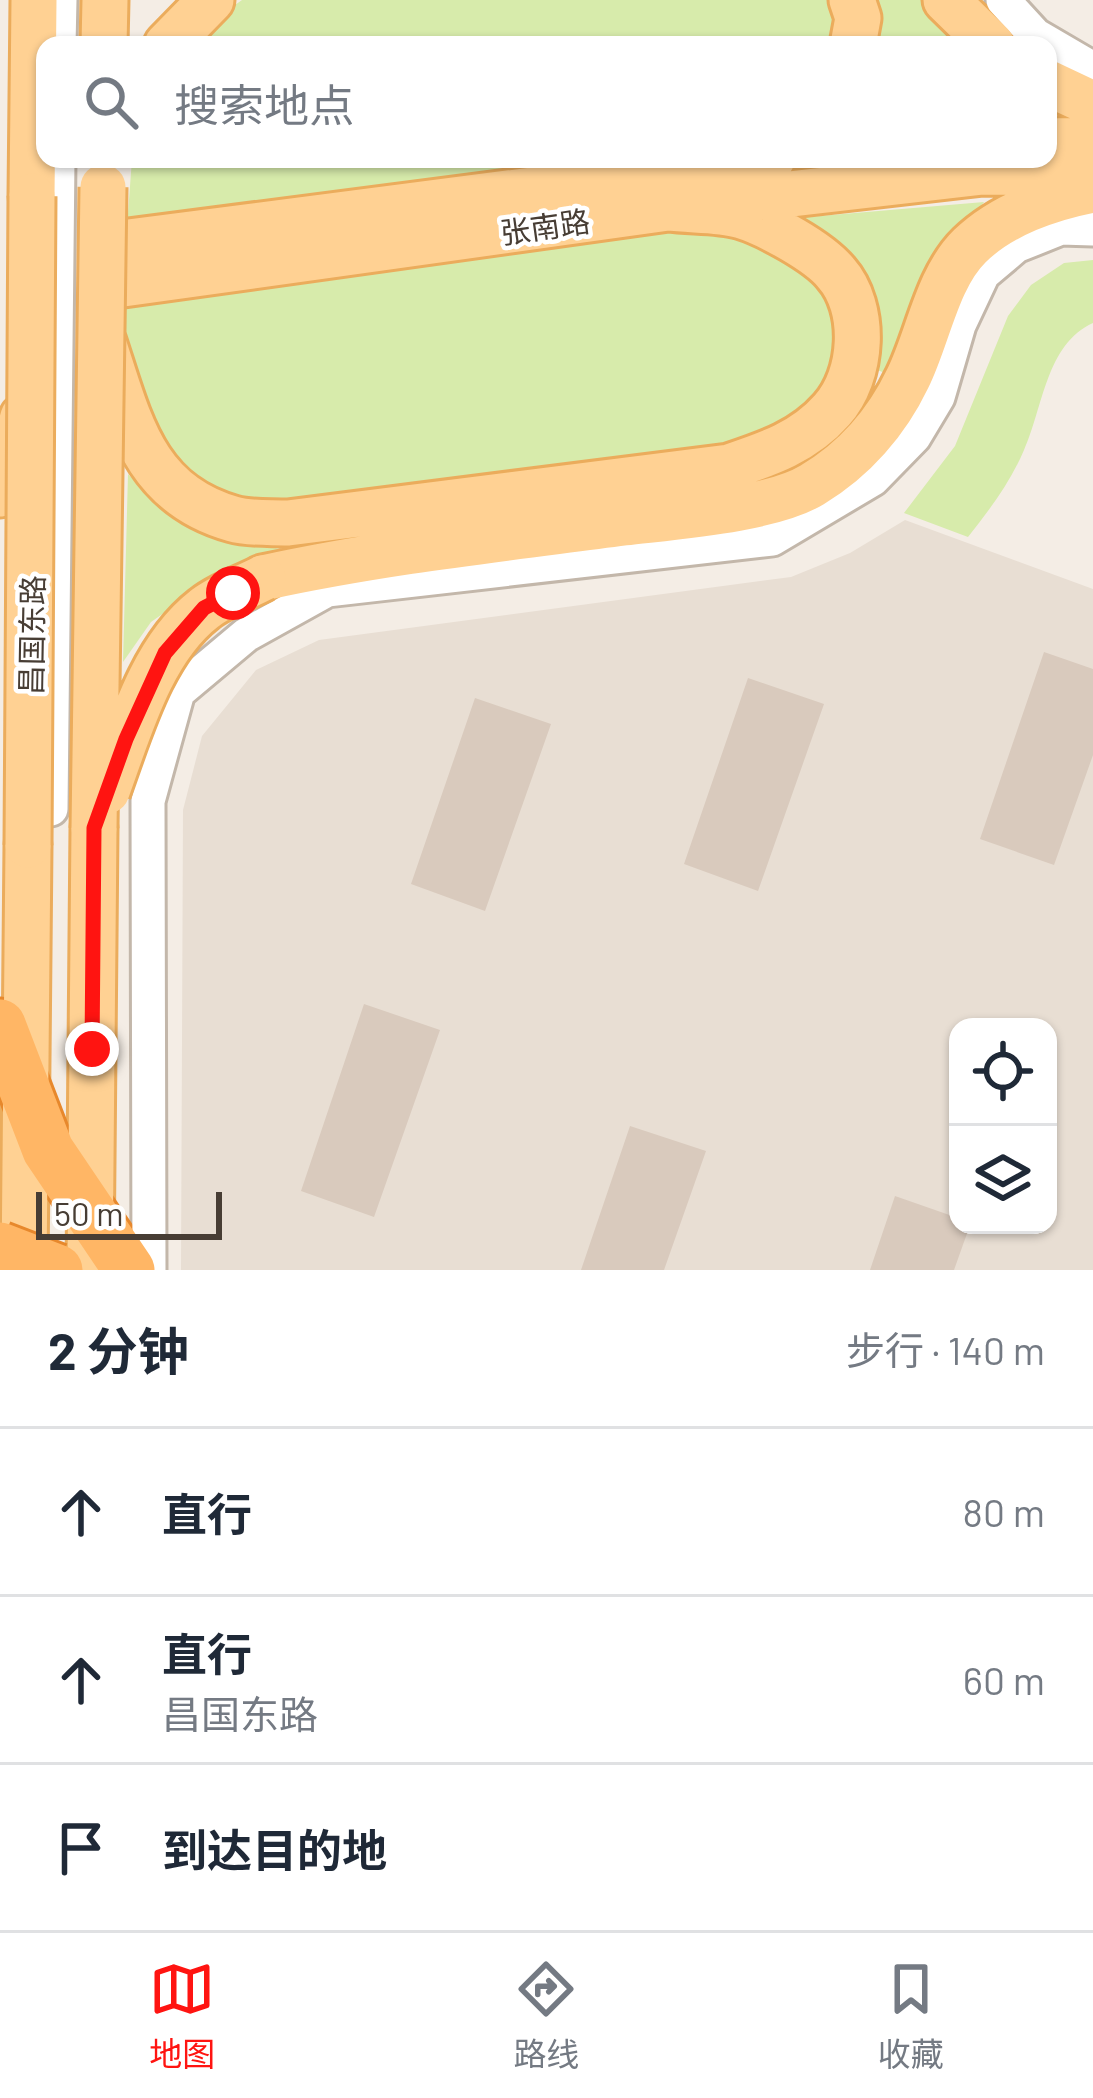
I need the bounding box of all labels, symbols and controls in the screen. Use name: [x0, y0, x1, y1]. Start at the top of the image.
search box: [36, 36, 1057, 168]
icon: search: [78, 69, 144, 135]
text: 搜索地点: [174, 77, 354, 131]
street label: 张南路: [498, 202, 592, 250]
route start: [206, 566, 260, 620]
street label: 昌国东路: [12, 575, 50, 695]
map controls: [949, 1018, 1057, 1234]
button: locate: [949, 1018, 1057, 1126]
route end: [65, 1022, 119, 1076]
button: layers: [949, 1126, 1057, 1234]
scale bar: [36, 1186, 222, 1239]
text: 50 m: [54, 1193, 124, 1233]
text: 2 分钟: [48, 1319, 189, 1380]
text: 步行 · 140 m: [846, 1326, 1045, 1373]
icon: ahead: [48, 1479, 114, 1545]
text: 直行: [162, 1486, 252, 1540]
text: 80 m: [963, 1488, 1045, 1535]
text: 直行: [162, 1626, 252, 1680]
icon: ahead: [48, 1647, 114, 1713]
text: 60 m: [963, 1656, 1045, 1703]
text: 昌国东路: [162, 1690, 318, 1737]
icon: arrive: [48, 1815, 114, 1881]
text: 到达目的地: [162, 1822, 387, 1876]
tab: 地图: [149, 1956, 215, 2076]
tab: 路线: [513, 1956, 579, 2076]
tab: 收藏: [878, 1956, 944, 2076]

